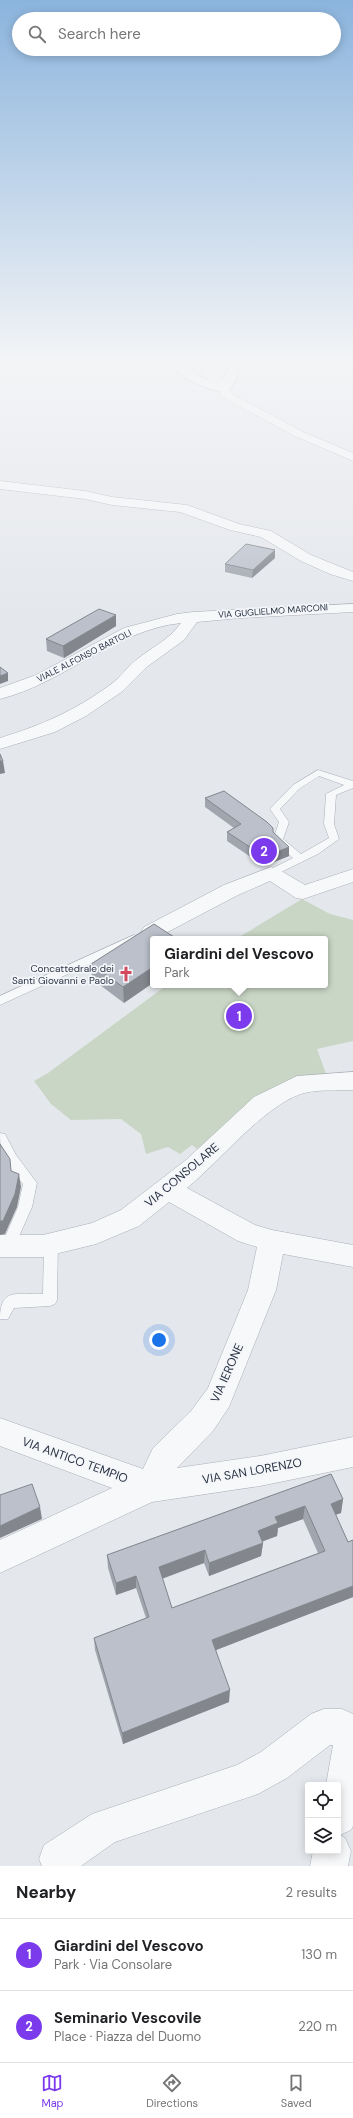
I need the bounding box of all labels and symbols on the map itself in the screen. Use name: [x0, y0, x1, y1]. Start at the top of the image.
street label: VIA GUGLIELMO MARCONI: [218, 601, 328, 621]
street label: VIALE ALFONSO BARTOLI: [35, 627, 133, 685]
pin: 2: [251, 836, 277, 866]
place label: Concattedrale dei Santi Giovanni e Paolo: [12, 962, 114, 987]
church icon: Concattedrale dei Santi Giovanni e Paolo: [117, 965, 135, 983]
pin: 1: [226, 1001, 252, 1031]
street label: VIA CONSOLARE: [141, 1139, 223, 1211]
your location: [149, 1330, 169, 1350]
street label: VIA IERONE: [207, 1341, 247, 1405]
street label: VIA ANTICO TEMPIO: [20, 1433, 130, 1487]
street label: VIA SAN LORENZO: [201, 1454, 303, 1488]

